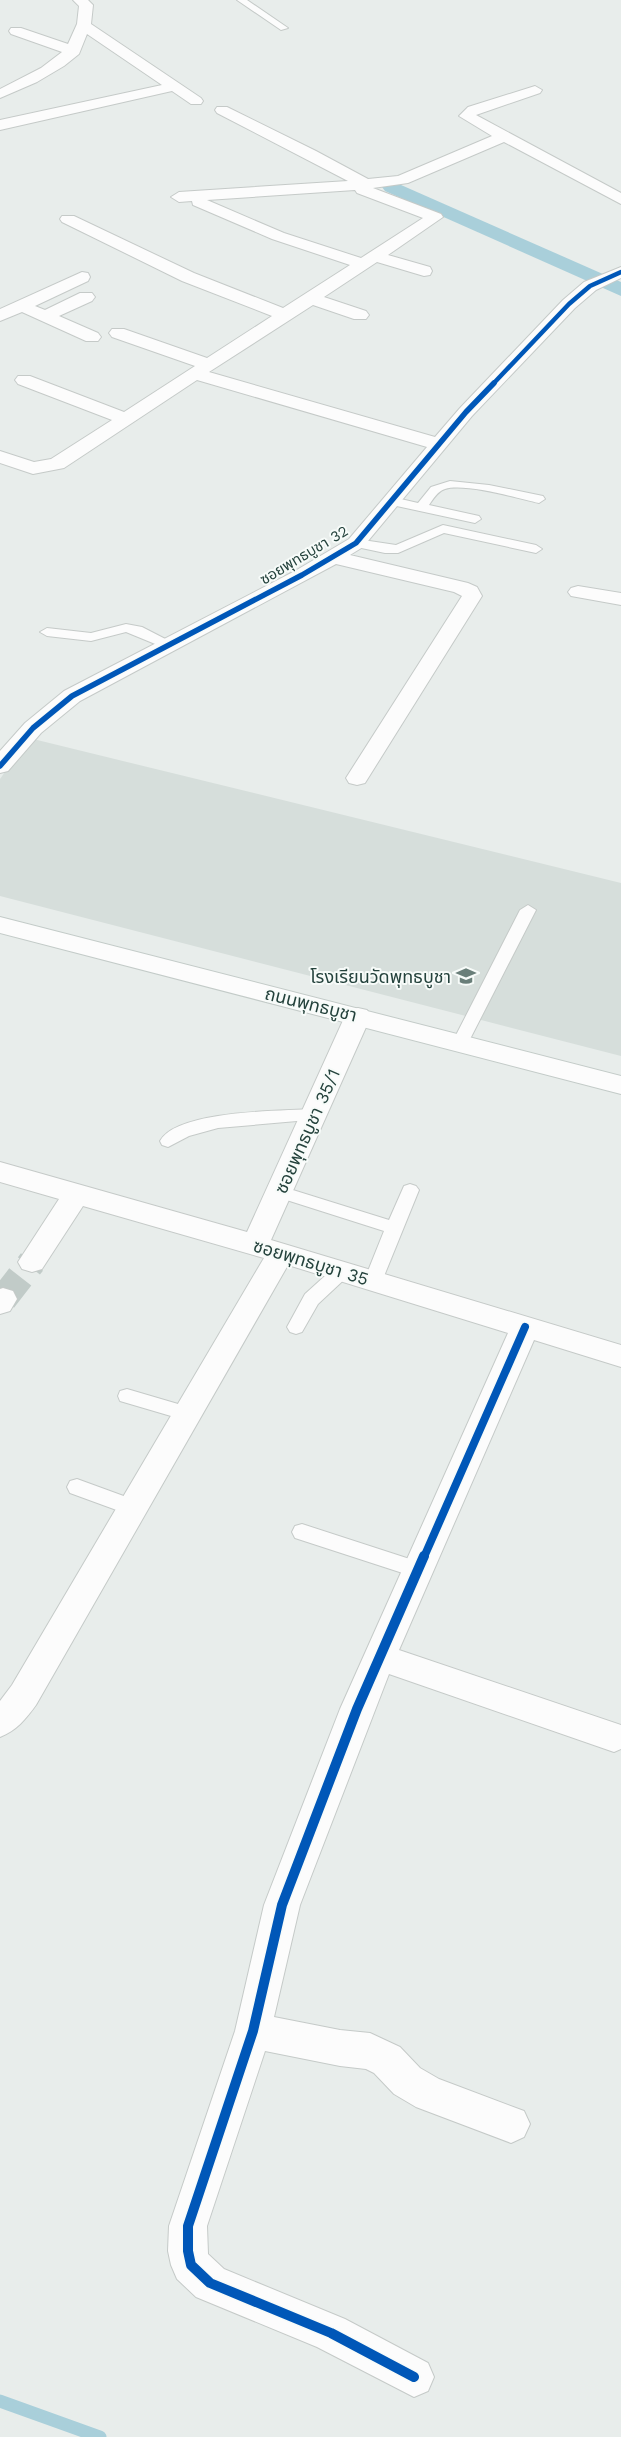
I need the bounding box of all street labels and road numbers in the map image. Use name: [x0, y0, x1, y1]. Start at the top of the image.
street label: ซอยพุทธบูชา 32: [257, 522, 351, 588]
street label: ถนนพุทธบูชา: [262, 982, 359, 1028]
street label: ซอยพุทธบูชา 35/1: [270, 1065, 346, 1197]
street label: ซอยพุทธบูชา 35: [250, 1234, 371, 1291]

